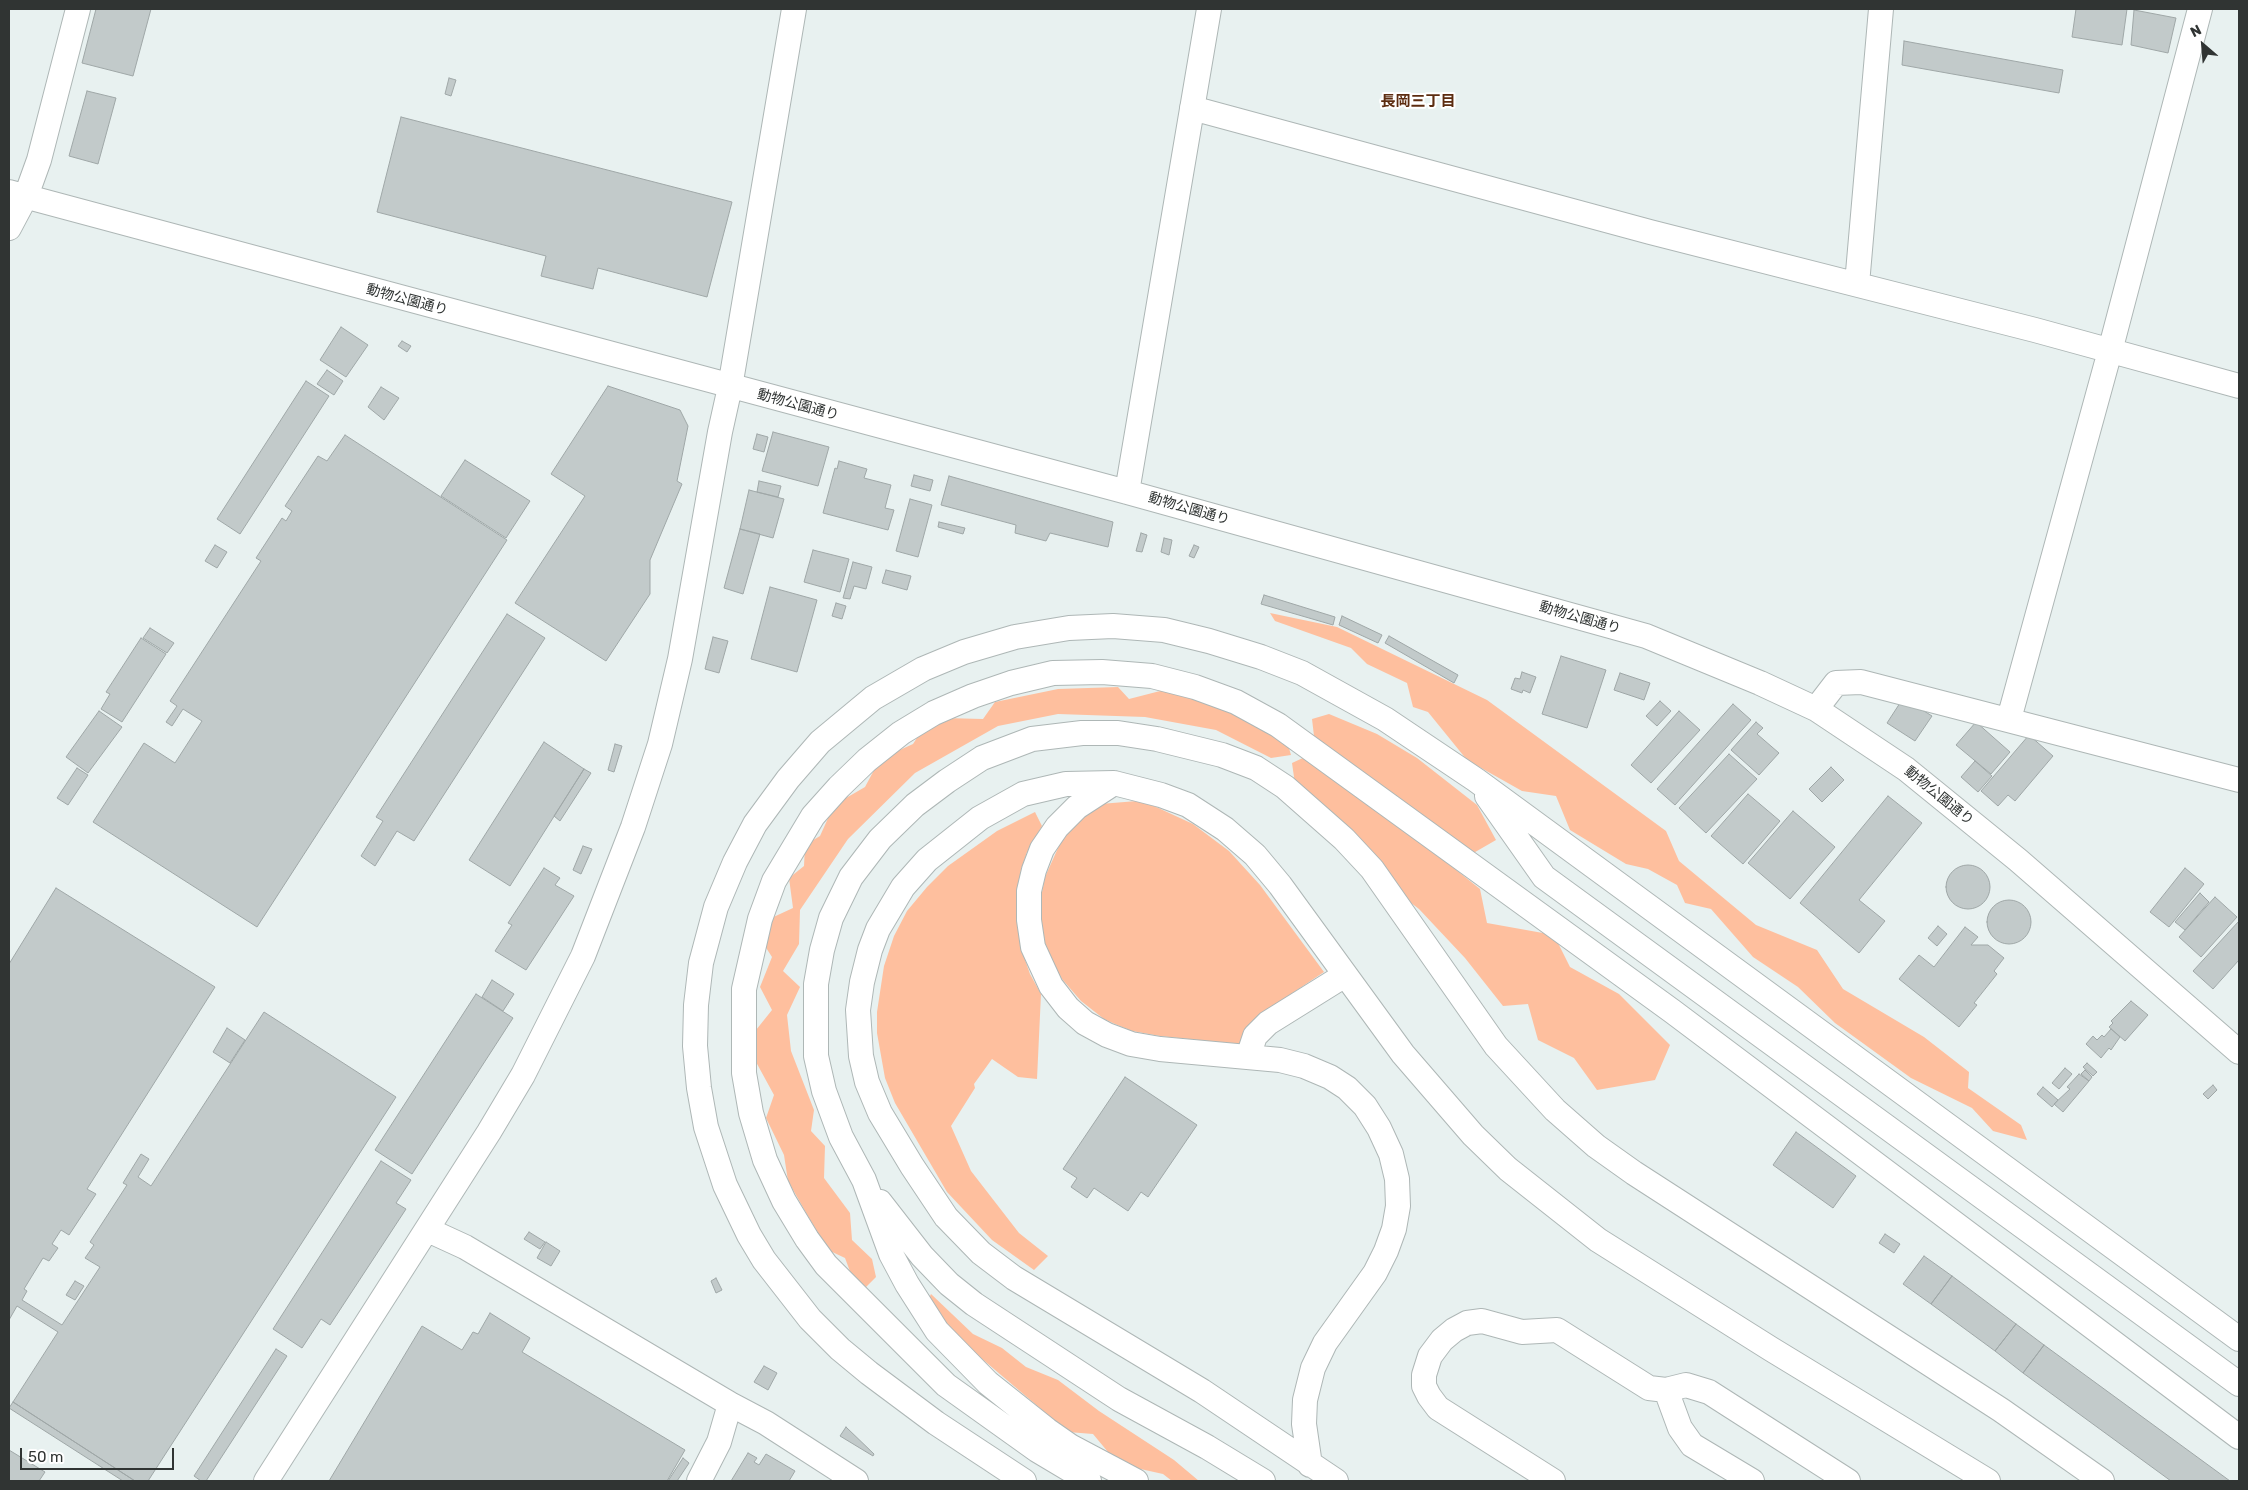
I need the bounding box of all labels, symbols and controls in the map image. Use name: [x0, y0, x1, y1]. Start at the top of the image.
north arrow: [2178, 20, 2228, 70]
text: N: [2188, 21, 2204, 41]
district label: 長岡三丁目: [1381, 93, 1455, 111]
street label: 動物公園通り: [364, 281, 450, 319]
street label: 動物公園通り: [755, 386, 841, 424]
street label: 動物公園通り: [1146, 489, 1232, 529]
street label: 動物公園通り: [1537, 598, 1623, 638]
street label: 動物公園通り: [1901, 763, 1977, 829]
scale bar: [22, 1438, 176, 1470]
text: 50 m: [28, 1448, 63, 1466]

